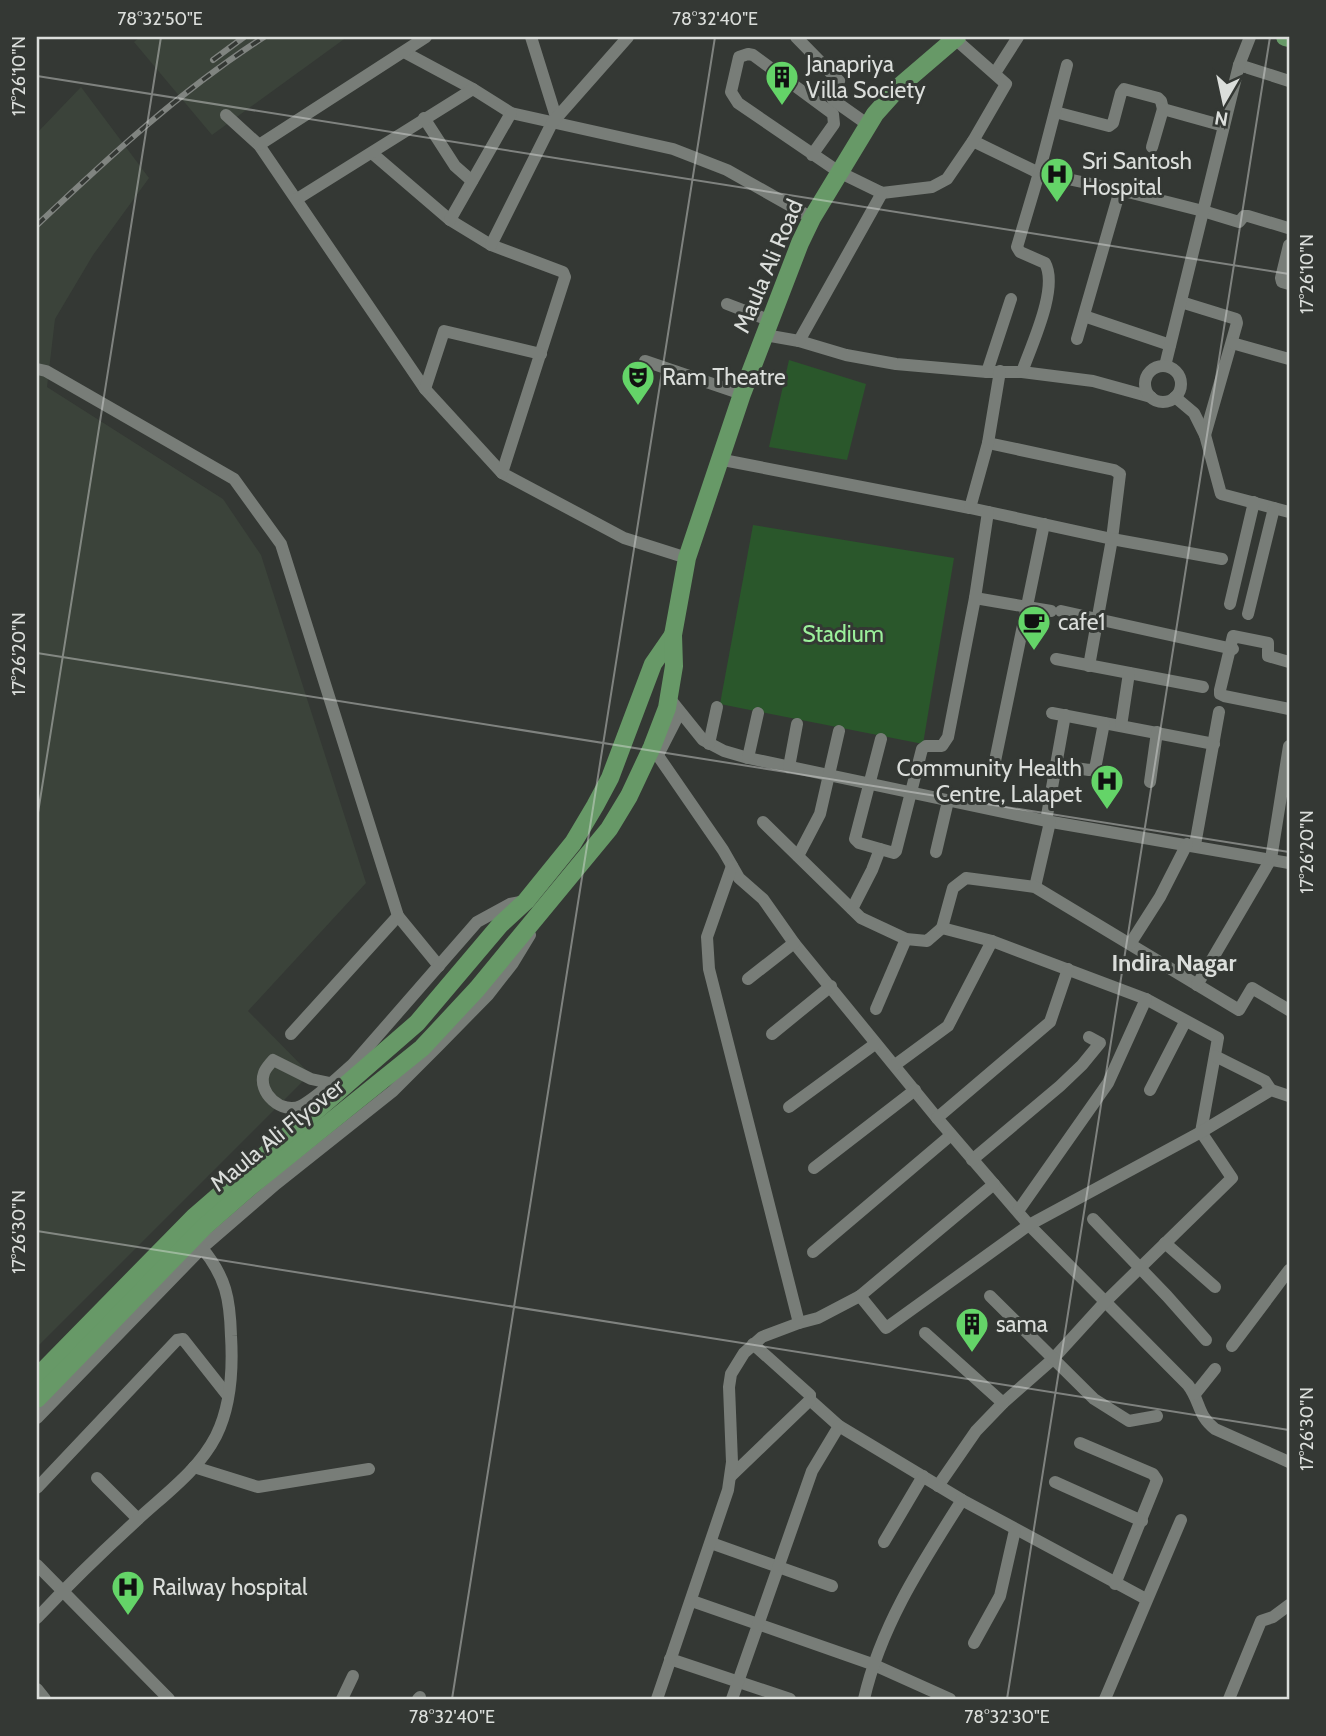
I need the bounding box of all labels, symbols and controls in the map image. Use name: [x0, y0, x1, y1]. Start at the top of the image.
text: 78°32'50"E: [117, 8, 203, 30]
text: 78°32'40"E: [672, 8, 758, 30]
text: 17°26'10"N: [8, 36, 30, 116]
place label: Janapriya Villa Society: [805, 50, 926, 104]
building icon: Janapriya Villa Society: [763, 58, 801, 107]
north arrow: [1190, 66, 1260, 136]
text: N: [1213, 106, 1230, 131]
place label: Sri Santosh Hospital: [1082, 147, 1192, 201]
hospital icon: Sri Santosh Hospital: [1038, 155, 1076, 204]
street label: Maula Ali Road: [727, 195, 809, 337]
text: 17°26'10"N: [1296, 234, 1318, 314]
theatre icon: Ram Theatre: [619, 358, 657, 407]
place label: Ram Theatre: [662, 363, 786, 391]
cafe icon: cafe1: [1015, 603, 1053, 652]
place label: cafe1: [1058, 608, 1106, 636]
text: 17°26'20"N: [8, 612, 30, 696]
park label: Stadium: [802, 620, 884, 648]
place label: Community Health Centre, Lalapet: [897, 754, 1082, 808]
hospital icon: Community Health Centre, Lalapet: [1088, 762, 1126, 811]
text: 17°26'20"N: [1296, 810, 1318, 894]
district label: Indira Nagar: [1112, 948, 1237, 977]
street label: Maula Ali Flyover: [204, 1072, 350, 1197]
text: 17°26'30"N: [8, 1190, 30, 1274]
building icon: sama: [953, 1305, 991, 1354]
place label: sama: [996, 1310, 1048, 1338]
text: 17°26'30"N: [1296, 1387, 1318, 1471]
hospital icon: Railway hospital: [109, 1568, 147, 1617]
place label: Railway hospital: [152, 1573, 308, 1601]
text: 78°32'40"E: [409, 1706, 495, 1728]
text: 78°32'30"E: [964, 1706, 1050, 1728]

